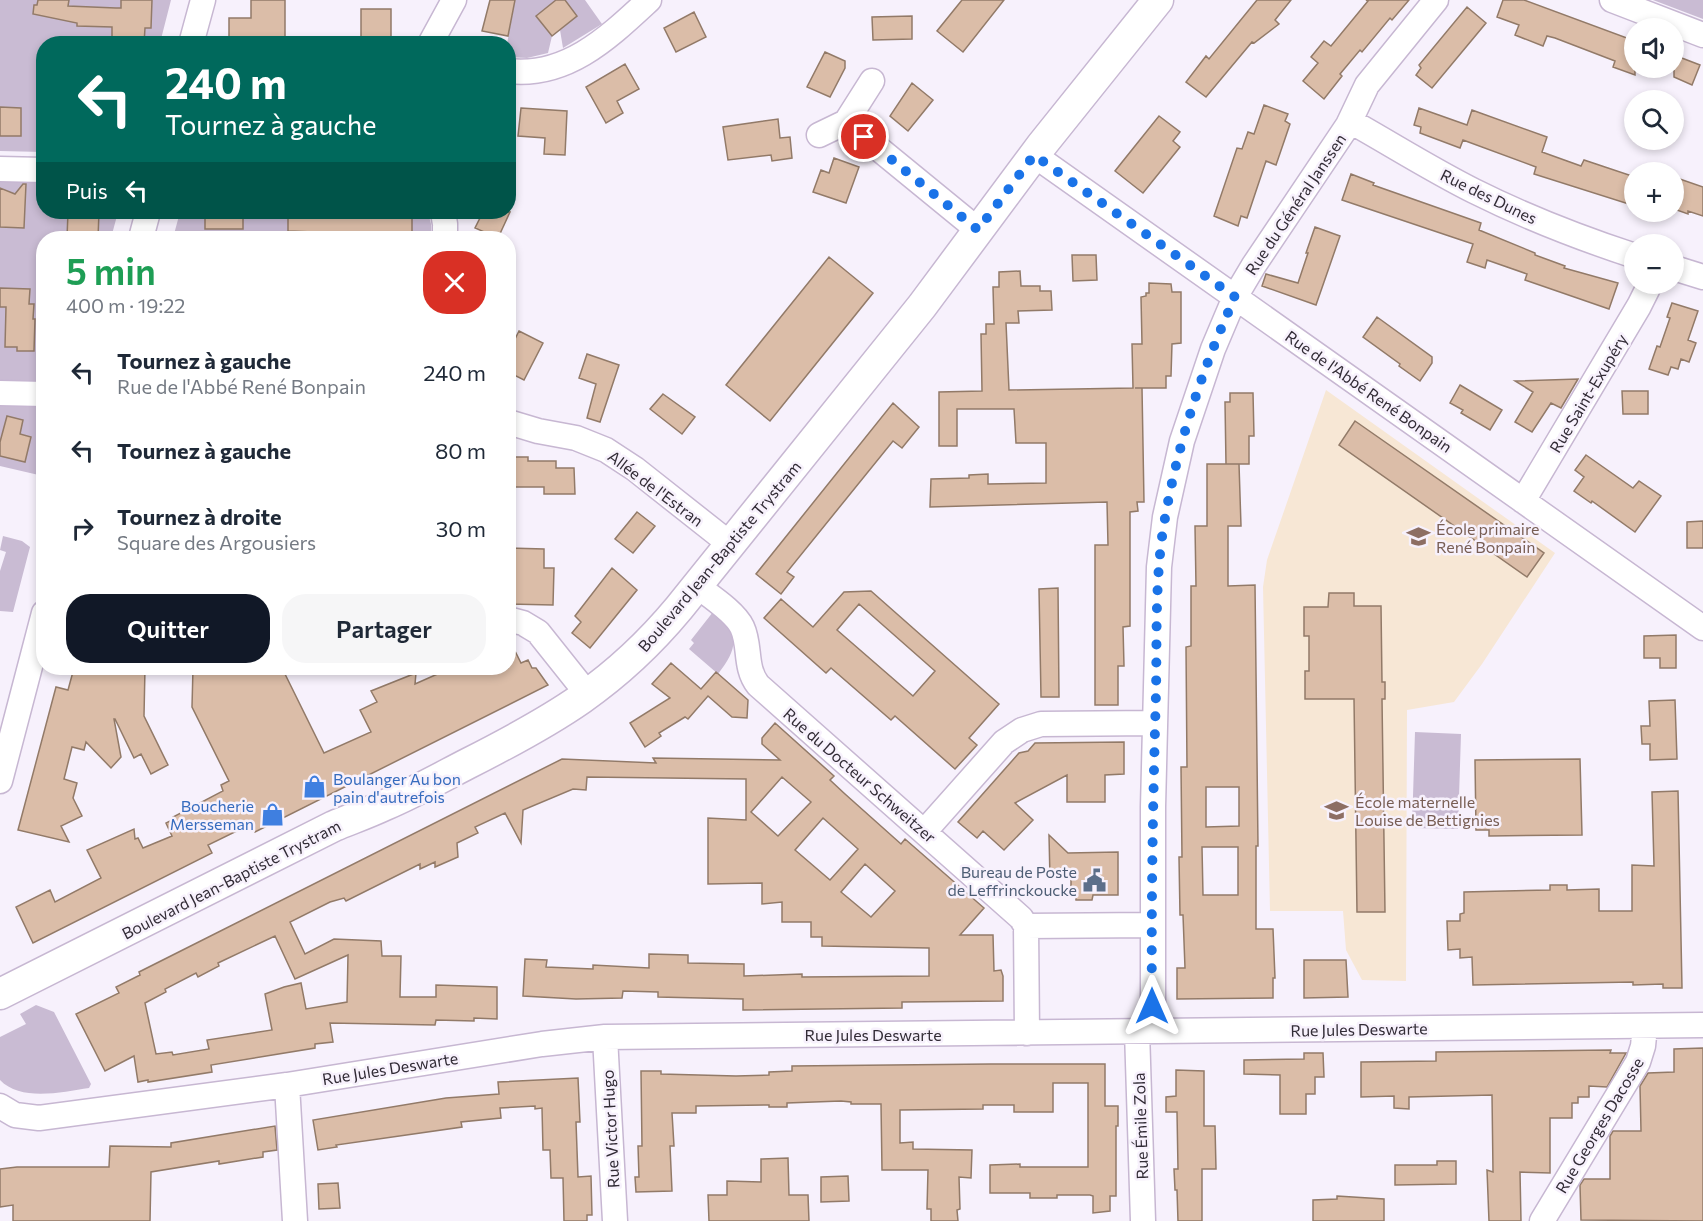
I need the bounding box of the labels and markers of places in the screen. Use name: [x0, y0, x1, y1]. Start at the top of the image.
pin: [838, 111, 889, 162]
place label: École primaire René Bonpain: [1436, 519, 1540, 556]
school or university icon: École primaire René Bonpain: [1405, 524, 1431, 550]
place label: Boulanger Au bon pain d'autrefois: [333, 769, 461, 806]
shop icon: Boulanger Au bon pain d'autrefois: [302, 774, 328, 800]
place label: École maternelle Louise de Bettignies: [1355, 792, 1500, 829]
place label: Boucherie Mersseman: [170, 796, 254, 833]
school or university icon: École maternelle Louise de Bettignies: [1324, 797, 1350, 823]
shop icon: Boucherie Mersseman: [259, 801, 285, 827]
place label: Bureau de Poste de Leffrinckoucke: [947, 862, 1077, 899]
public building icon: Bureau de Poste de Leffrinckoucke: [1082, 867, 1108, 893]

